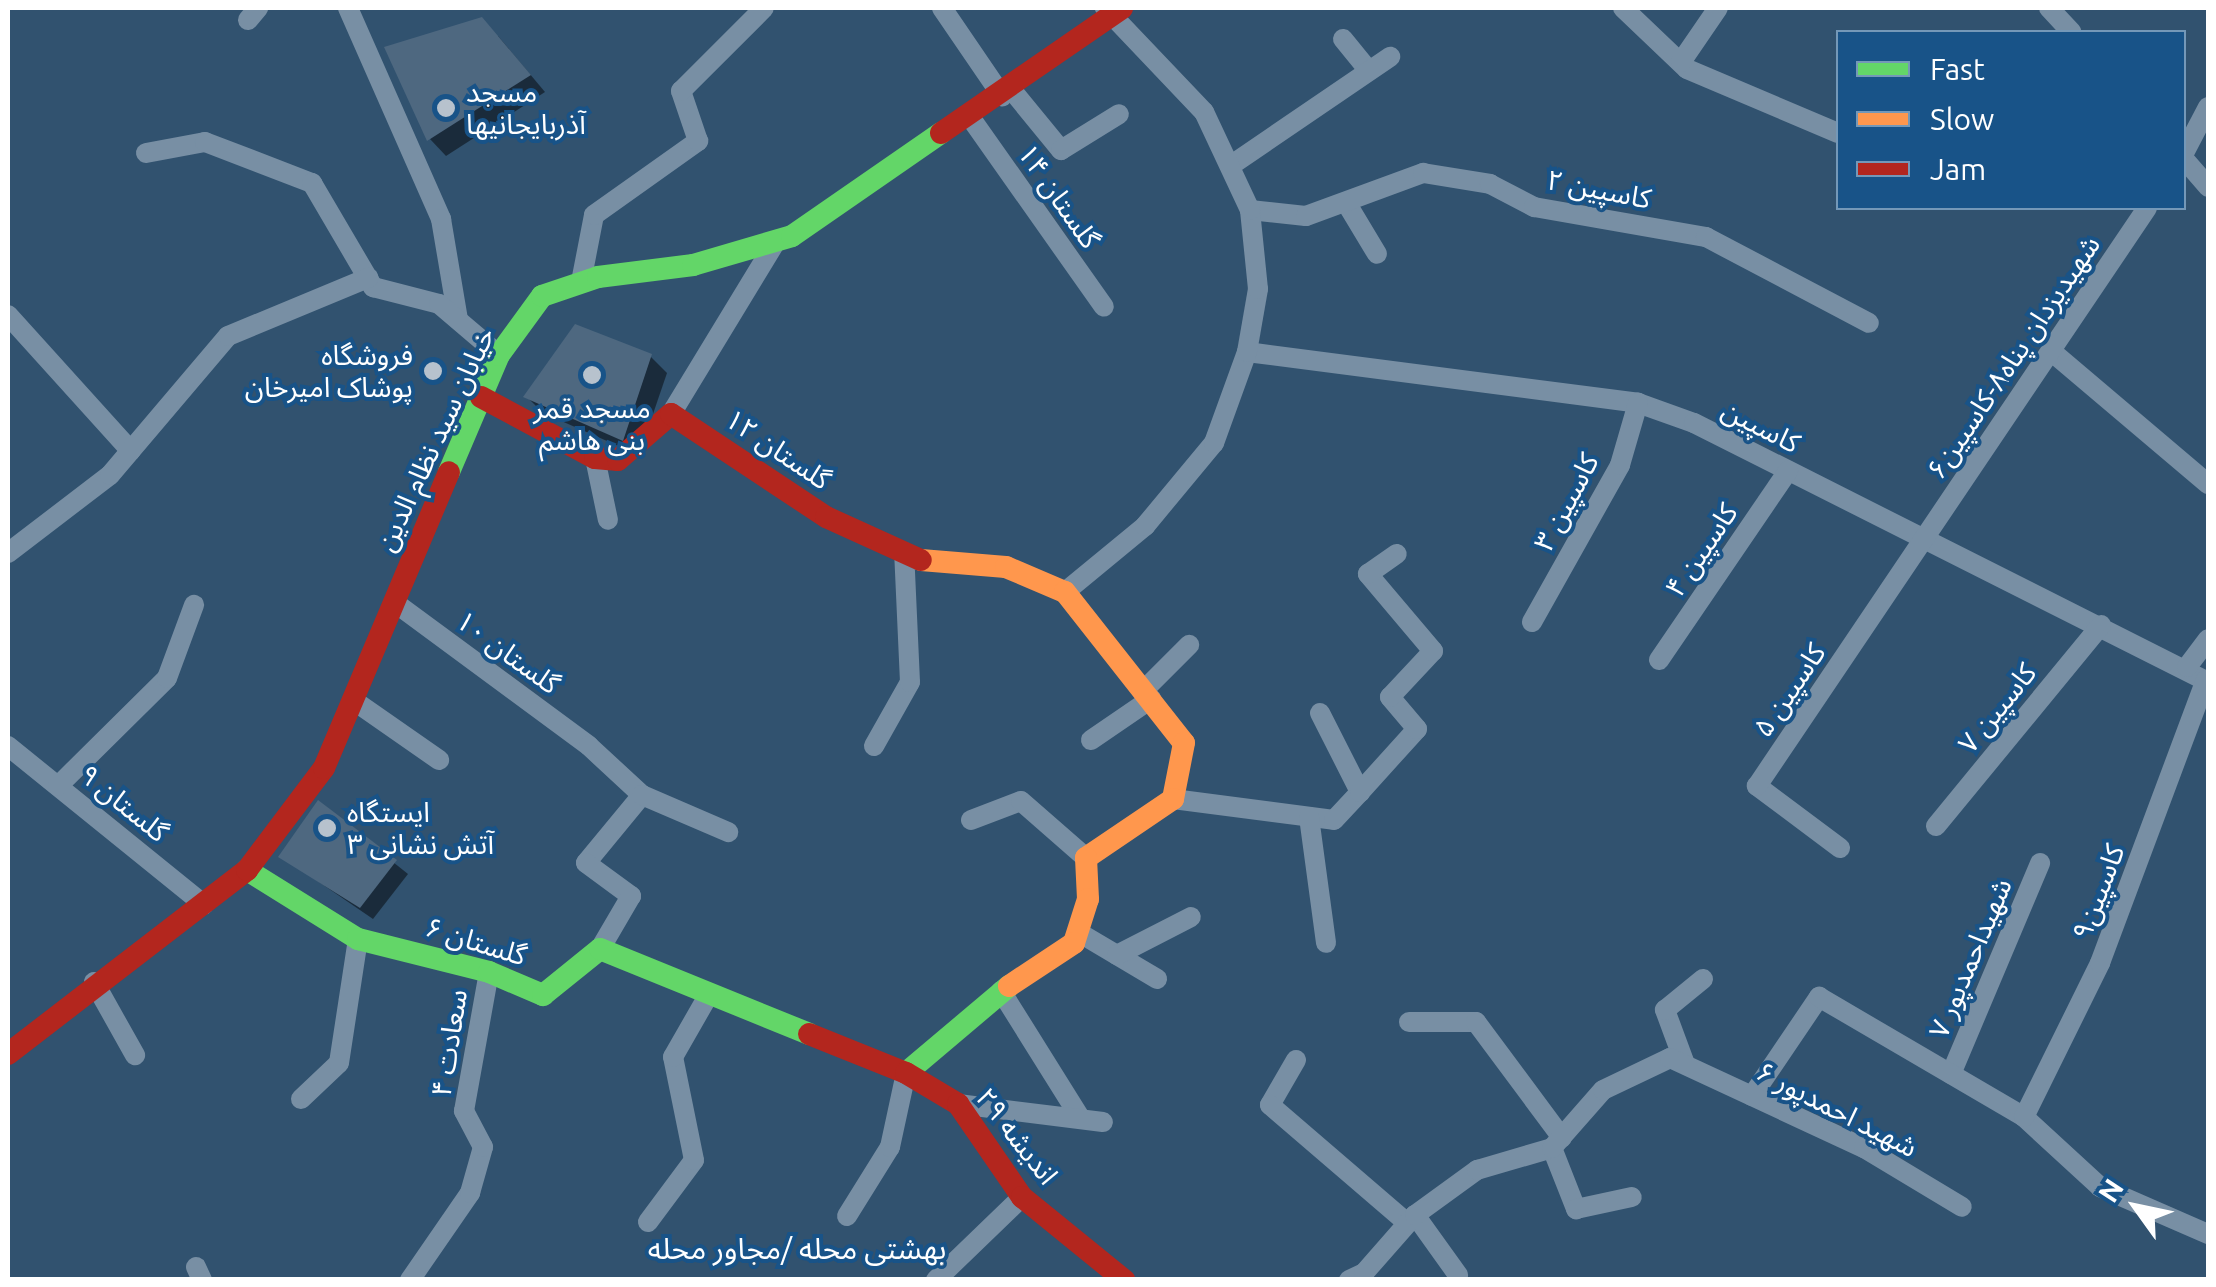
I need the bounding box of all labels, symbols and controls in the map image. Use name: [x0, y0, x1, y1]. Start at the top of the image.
legend: [1836, 30, 2186, 210]
text: Fast: [1930, 52, 1985, 86]
place label: مسجد آذربایجانیها: [466, 75, 586, 141]
marker: مسجد آذربایجانیها: [435, 97, 457, 119]
text: Slow: [1930, 102, 1994, 136]
street label: گلستان ۱۴: [1011, 137, 1107, 255]
text: Jam: [1930, 152, 1986, 186]
street label: کاسپین ۲: [1544, 162, 1654, 216]
street label: شهیدیزدان پناه۸-کاسپین۶: [1919, 229, 2107, 485]
street label: خیابان سید نظام الدین: [368, 322, 502, 556]
place label: فروشگاه پوشاک امیرخان: [245, 338, 413, 404]
marker: فروشگاه پوشاک امیرخان: [422, 360, 444, 382]
marker: مسجد قمر بنی هاشم: [581, 364, 603, 386]
place label: مسجد قمر بنی هاشم: [533, 391, 651, 457]
street label: کاسپین: [1716, 392, 1806, 460]
street label: گلستان ۱۲: [719, 402, 837, 496]
street label: کاسپین ۳: [1526, 448, 1606, 556]
street label: کاسپین ۴: [1658, 497, 1744, 603]
street label: گلستان ۱۰: [450, 603, 566, 701]
street label: کاسپین ۵: [1746, 637, 1832, 743]
street label: کاسپین ۷: [1951, 656, 2043, 760]
street label: گلستان ۹: [73, 757, 175, 849]
place label: ایستگاه آتش نشانی ۳: [347, 795, 494, 861]
marker: ایستگاه آتش نشانی ۳: [316, 817, 338, 839]
street label: کاسپین۹: [2065, 840, 2131, 944]
street label: شهیداحمدپور ۷: [1921, 873, 2019, 1043]
street label: گلستان ۶: [421, 910, 531, 972]
street label: سعادت ۴: [424, 987, 474, 1099]
street label: شهید احمدپور ۶: [1751, 1054, 1923, 1164]
street label: اندیشه ۲۹: [969, 1081, 1065, 1191]
north arrow: [2086, 1157, 2186, 1257]
text: N: [2092, 1173, 2129, 1208]
district label: بهشتی محله /مجاور محله: [648, 1230, 946, 1266]

